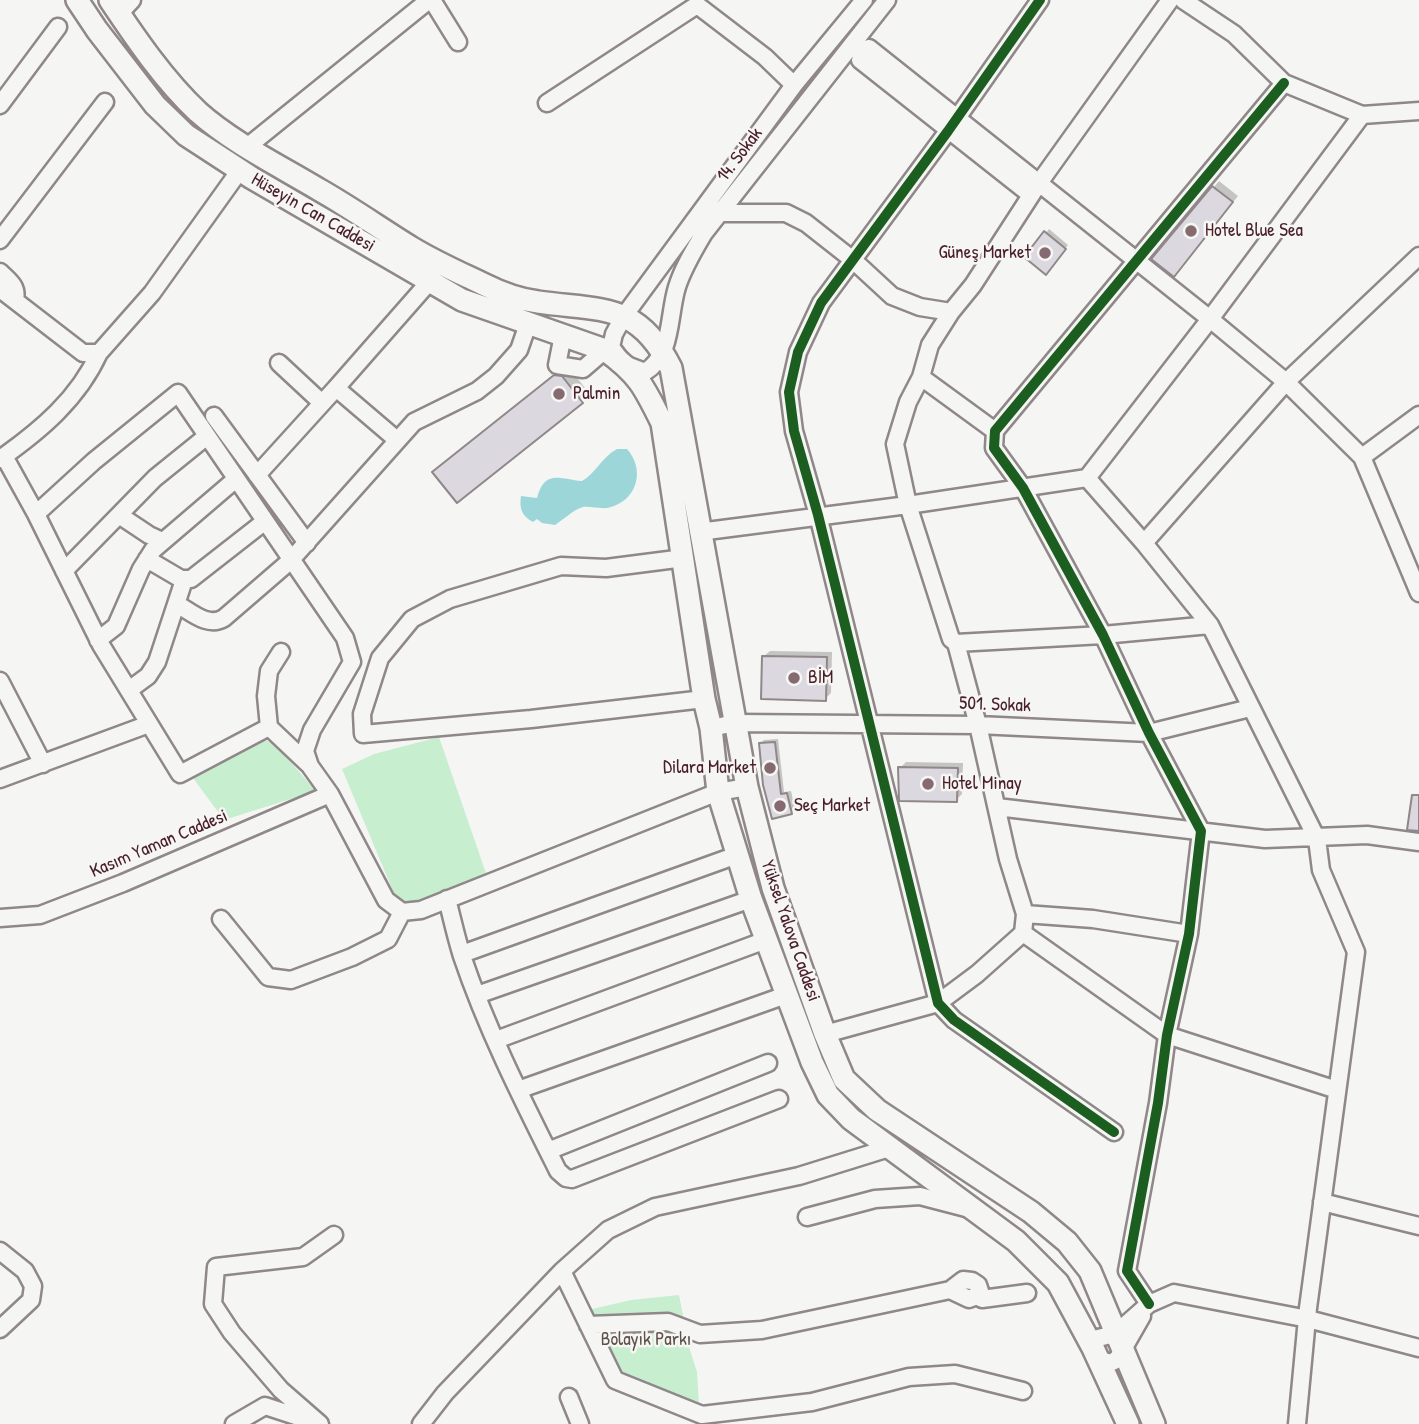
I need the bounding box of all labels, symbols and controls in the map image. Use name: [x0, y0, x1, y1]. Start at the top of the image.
street label: 14. Sokak: [712, 123, 768, 187]
street label: Hüseyin Can Caddesi: [247, 168, 379, 258]
place label: Hotel Blue Sea: [1205, 220, 1303, 242]
marker: Hotel Blue Sea: [1183, 223, 1199, 239]
place label: Güneş Market: [938, 242, 1031, 264]
marker: Güneş Market: [1037, 245, 1053, 261]
place label: Palmin: [573, 383, 620, 405]
marker: Palmin: [551, 386, 567, 402]
place label: BİM: [808, 667, 833, 689]
marker: BİM: [786, 670, 802, 686]
street label: 501. Sokak: [959, 692, 1031, 718]
place label: Dilara Market: [663, 757, 756, 779]
marker: Dilara Market: [762, 760, 778, 776]
place label: Hotel Minay: [942, 773, 1022, 795]
marker: Hotel Minay: [920, 776, 936, 792]
place label: Seç Market: [794, 795, 870, 817]
marker: Seç Market: [772, 798, 788, 814]
street label: Kasım Yaman Caddesi: [87, 805, 231, 883]
street label: Yüksel Yalova Caddesi: [755, 857, 825, 1005]
park label: Bolayık Parkı: [601, 1329, 691, 1351]

